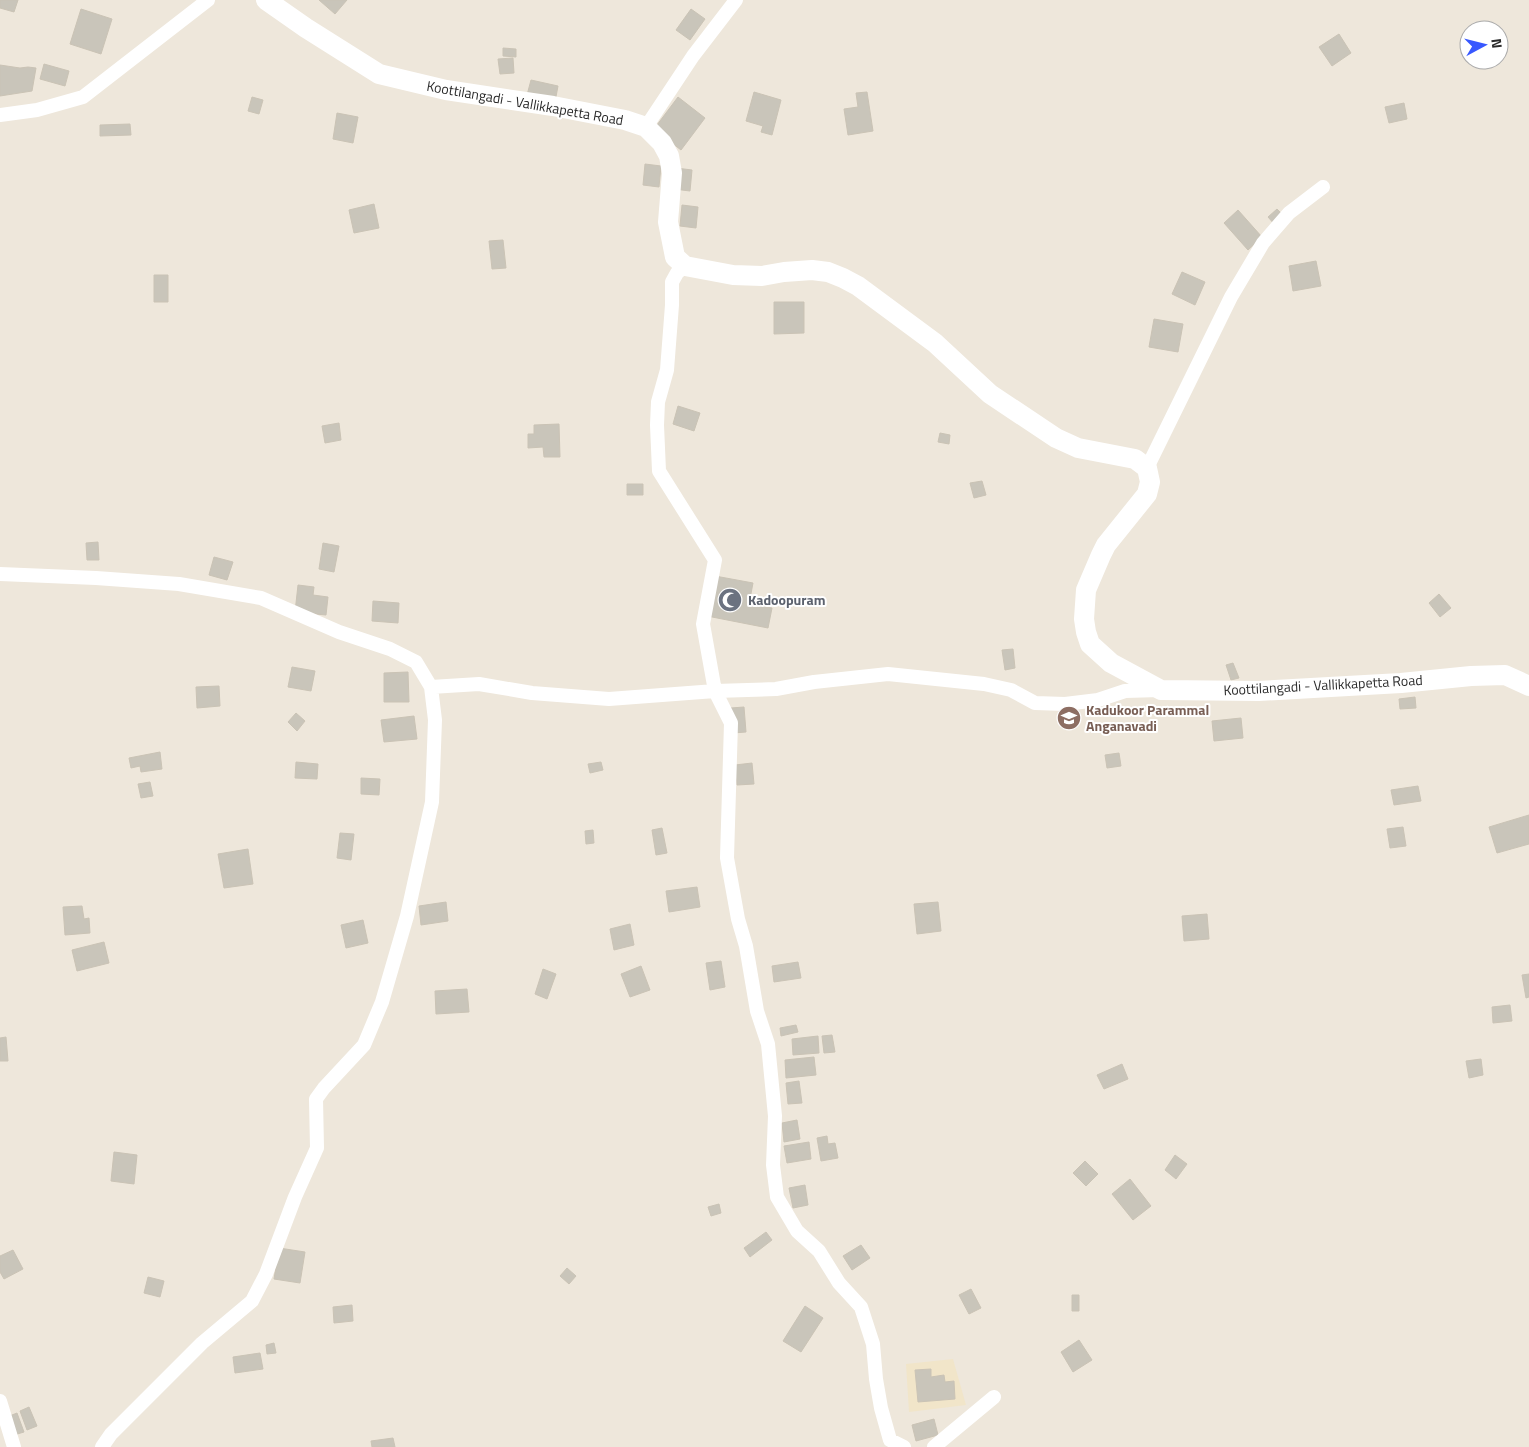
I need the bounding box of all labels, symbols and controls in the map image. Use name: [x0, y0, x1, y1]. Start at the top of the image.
north arrow: [1459, 20, 1509, 70]
text: N: [1486, 37, 1508, 49]
street label: Koottilangadi - Vallikkapetta Road: [425, 75, 625, 130]
mosque icon: Kadoopuram: [717, 587, 743, 613]
place label: Kadoopuram: [748, 589, 825, 610]
street label: Koottilangadi - Vallikkapetta Road: [1223, 669, 1423, 700]
place label: Kadukoor Parammal Anganavadi: [1086, 699, 1209, 736]
school or university icon: Kadukoor Parammal Anganavadi: [1056, 705, 1082, 731]

